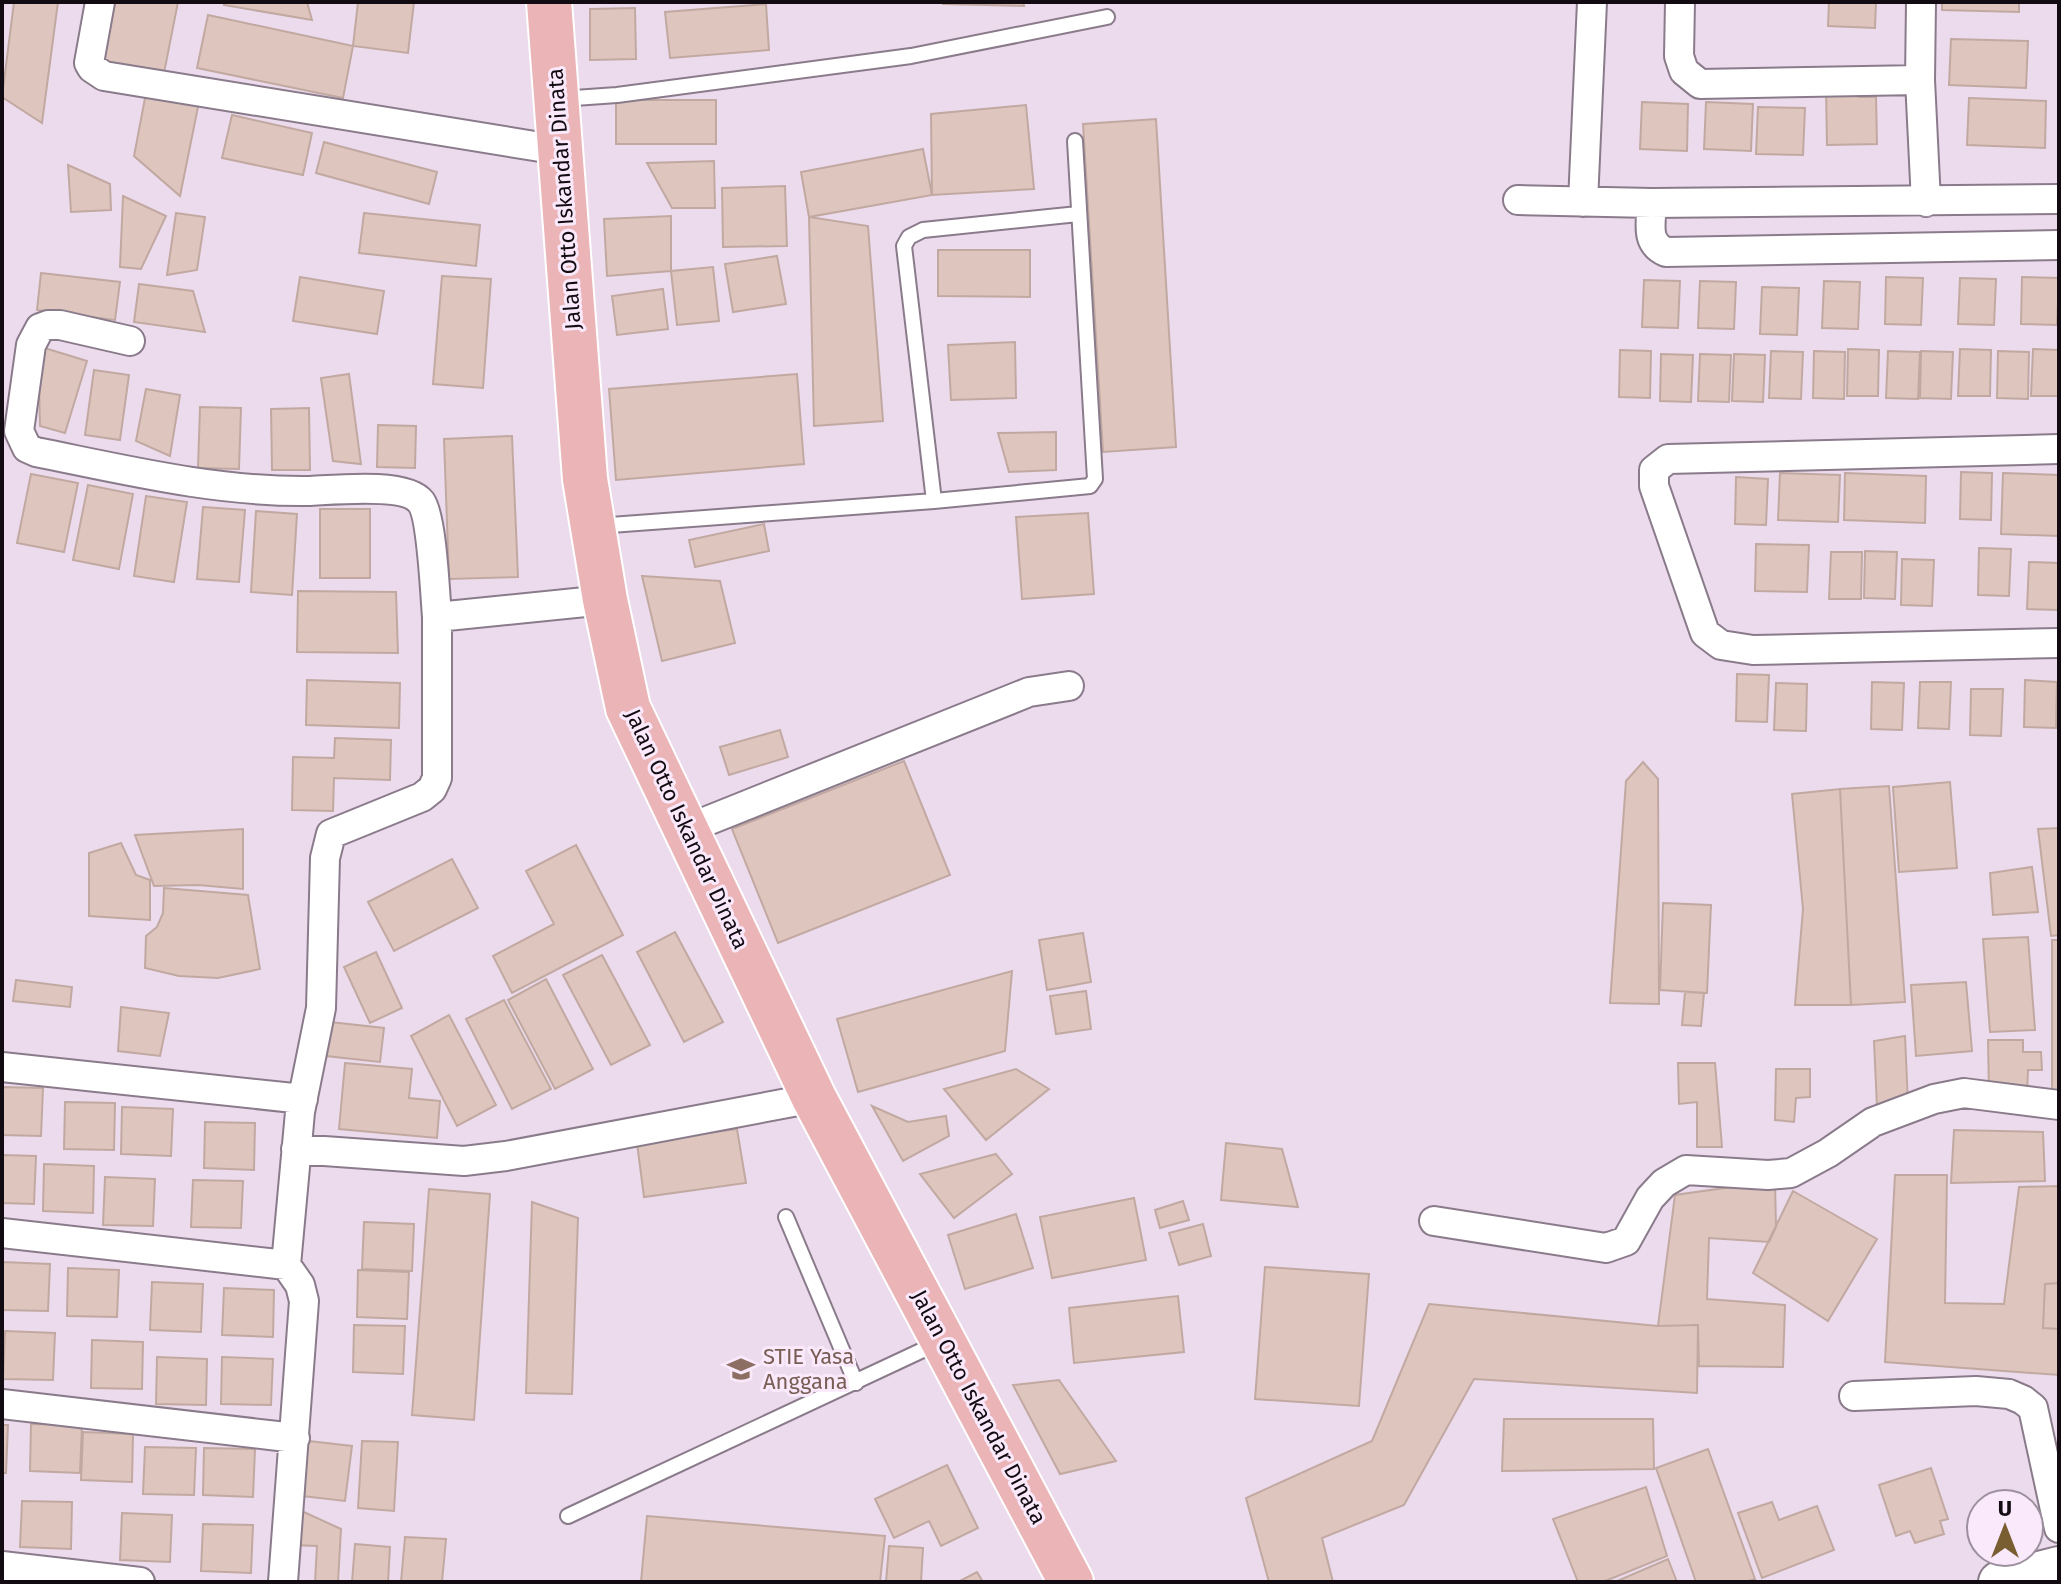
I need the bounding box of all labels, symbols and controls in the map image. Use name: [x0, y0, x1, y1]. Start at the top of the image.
street label: Jalan Otto Iskandar Dinata: [541, 67, 587, 331]
street label: Jalan Otto Iskandar Dinata: [619, 705, 755, 953]
street label: Jalan Otto Iskandar Dinata: [906, 1285, 1052, 1529]
place label: STIE Yasa Anggana: [763, 1343, 854, 1395]
school or university icon: STIE Yasa Anggana: [726, 1354, 756, 1384]
north arrow: [1965, 1488, 2045, 1568]
text: U: [1998, 1495, 2012, 1522]

